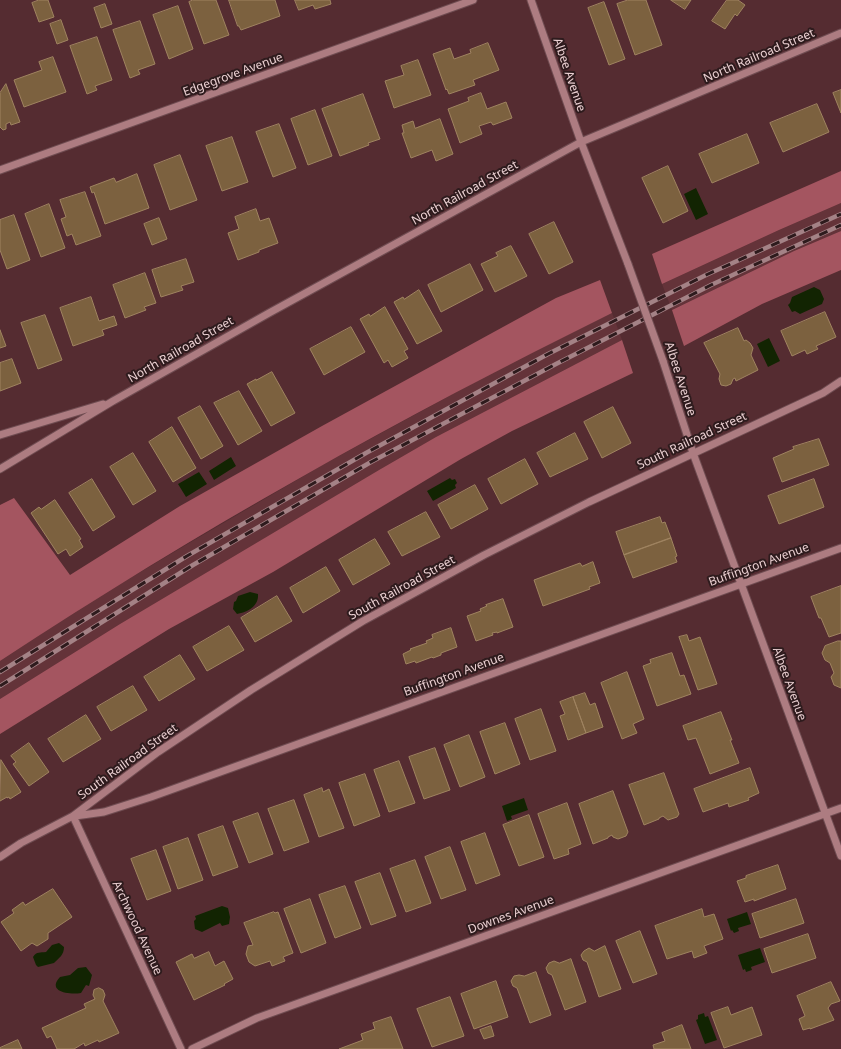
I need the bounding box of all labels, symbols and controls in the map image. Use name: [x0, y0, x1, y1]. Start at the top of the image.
street label: North Railroad Street: [701, 26, 817, 86]
street label: Albee Avenue: [550, 36, 588, 114]
street label: Edgegrove Avenue: [181, 50, 285, 100]
street label: North Railroad Street: [409, 158, 521, 228]
street label: North Railroad Street: [126, 314, 236, 386]
street label: Albee Avenue: [661, 340, 699, 418]
street label: South Railroad Street: [635, 409, 749, 473]
street label: Buffington Avenue: [707, 540, 811, 590]
street label: South Railroad Street: [346, 553, 458, 623]
street label: Albee Avenue: [769, 645, 809, 723]
street label: Buffington Avenue: [402, 650, 506, 700]
street label: South Railroad Street: [76, 721, 180, 803]
street label: Archwood Avenue: [109, 879, 165, 977]
street label: Downes Avenue: [466, 893, 556, 937]

